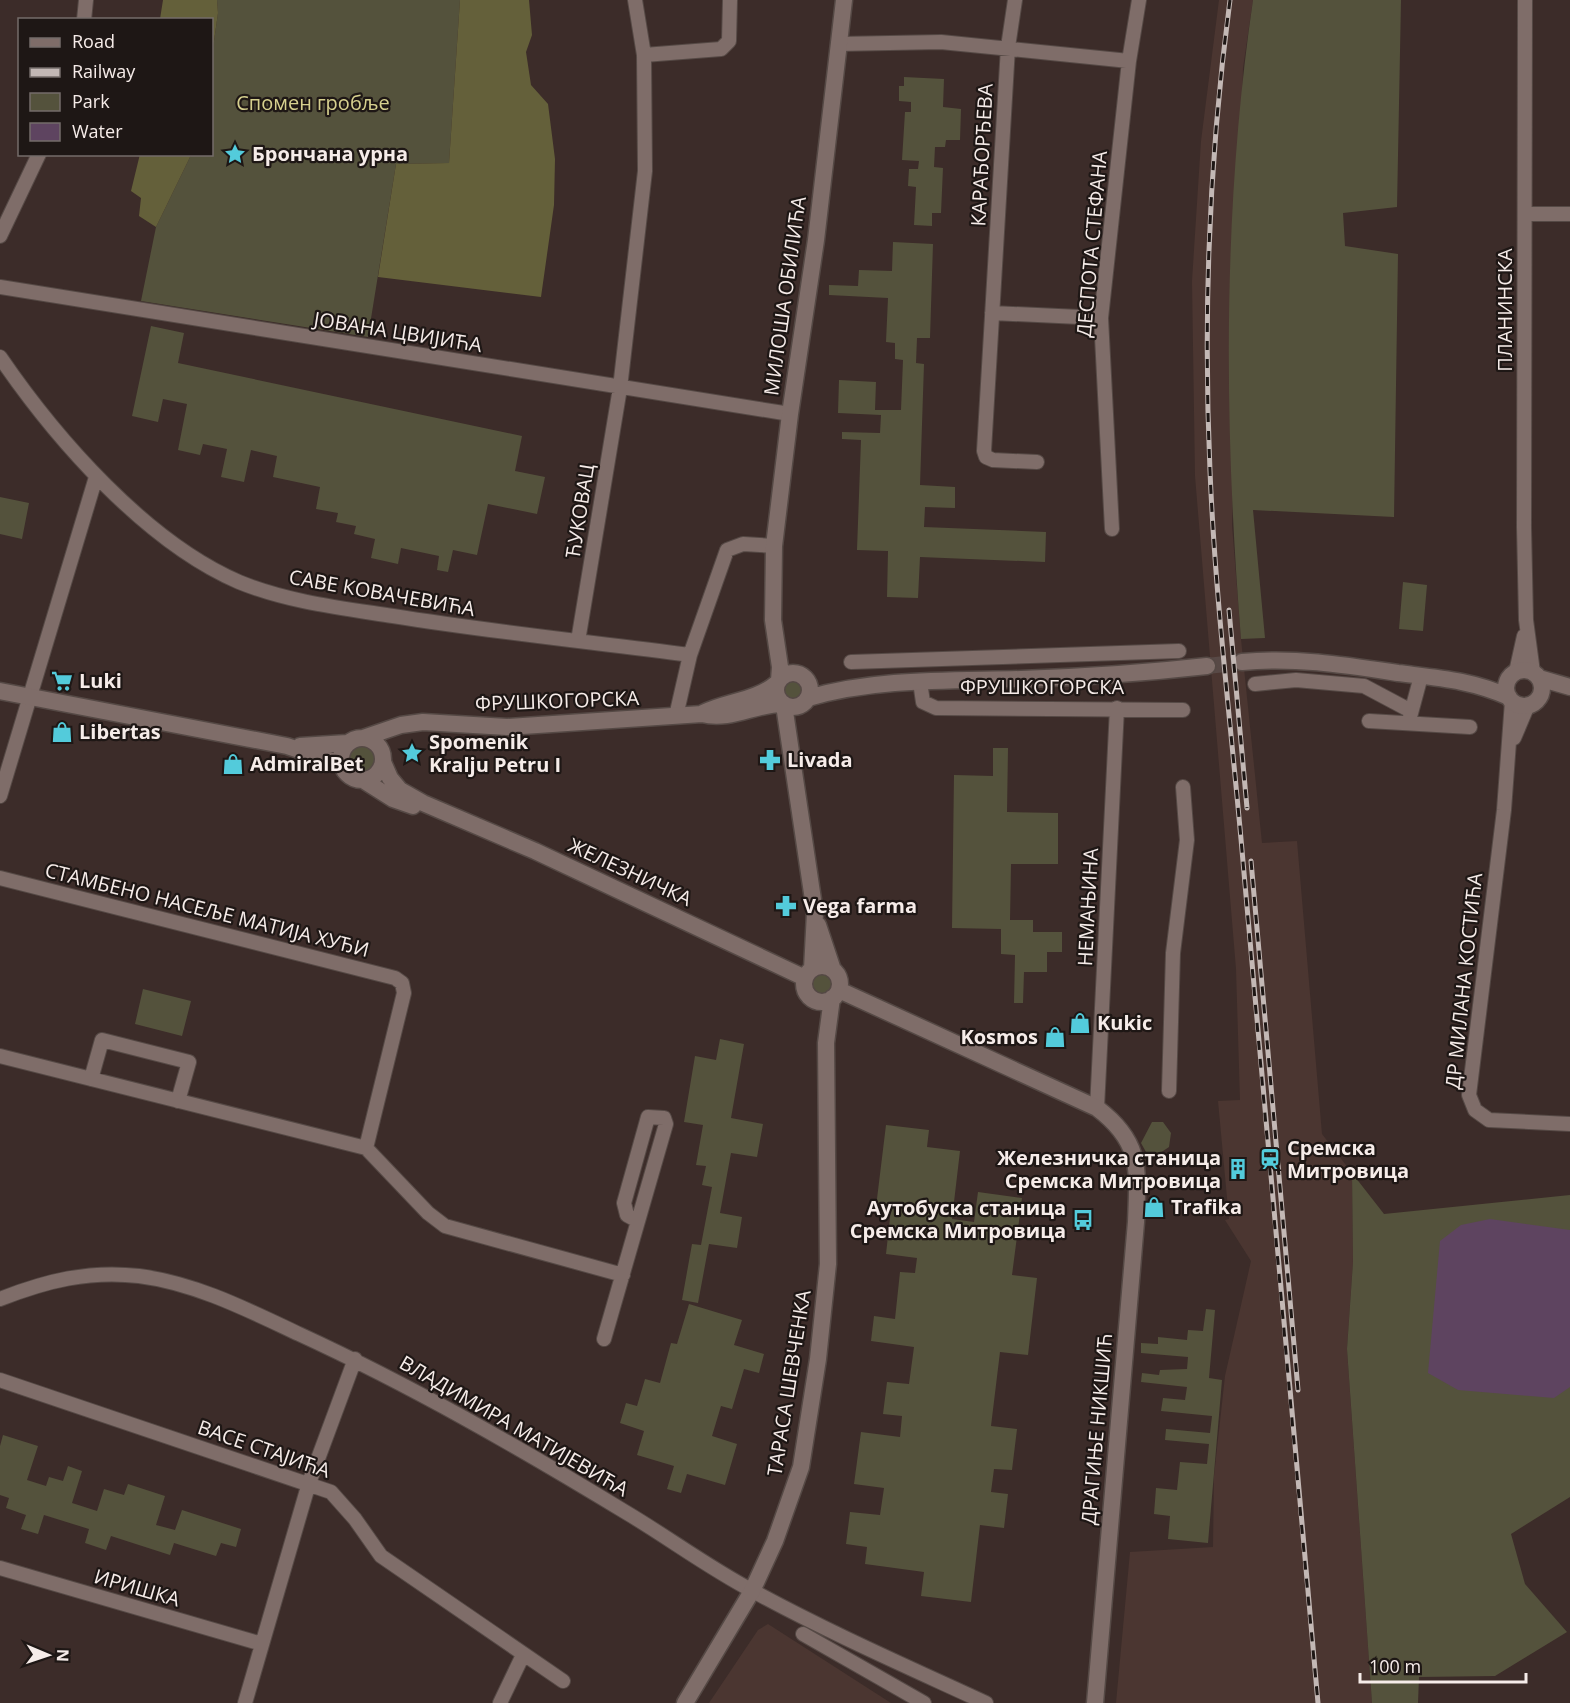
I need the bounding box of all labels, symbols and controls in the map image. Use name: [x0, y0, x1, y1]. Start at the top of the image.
legend: [18, 18, 213, 156]
text: Road: [72, 29, 115, 53]
text: Railway: [72, 59, 136, 83]
street label: КАРАЂОРЂЕВА: [964, 82, 999, 227]
text: Park: [72, 89, 110, 113]
park label: Спомен гробље: [236, 89, 390, 116]
text: Water: [72, 119, 123, 143]
place label: Брончана урна: [252, 140, 408, 167]
place icon: Брончана урна: [223, 142, 247, 166]
street label: ДЕСПОТА СТЕФАНА: [1070, 149, 1113, 338]
street label: МИЛОША ОБИЛИЋА: [757, 194, 812, 397]
street label: ПЛАНИНСКА: [1491, 248, 1518, 372]
street label: ЈОВАНА ЦВИЈИЋА: [310, 305, 484, 358]
street label: ЋУКОВАЦ: [559, 462, 600, 560]
street label: САВЕ КОВАЧЕВИЋА: [287, 563, 477, 622]
place label: Luki: [79, 667, 122, 694]
supermarket icon: Luki: [50, 669, 74, 693]
street label: ФРУШКОГОРСКА: [960, 673, 1124, 700]
street label: ФРУШКОГОРСКА: [474, 684, 640, 717]
place label: Libertas: [79, 718, 161, 745]
shop icon: Libertas: [50, 720, 74, 744]
place label: Spomenik Kralju Petru I: [429, 728, 561, 778]
place icon: Spomenik Kralju Petru I: [400, 741, 424, 765]
place label: Livada: [787, 746, 853, 773]
pharmacy icon: Livada: [758, 748, 782, 772]
place label: AdmiralBet: [250, 750, 364, 777]
shop icon: AdmiralBet: [221, 752, 245, 776]
street label: ЖЕЛЕЗНИЧКА: [564, 831, 697, 912]
street label: НЕМАЊИНА: [1071, 847, 1104, 967]
street label: СТАМБЕНО НАСЕЉЕ МАТИЈА ХУЂИ: [42, 856, 372, 963]
street label: ДР МИЛАНА КОСТИЋА: [1439, 871, 1488, 1090]
place label: Vega farma: [803, 892, 917, 919]
pharmacy icon: Vega farma: [774, 894, 798, 918]
place label: Kukic: [1097, 1009, 1152, 1036]
shop icon: Kukic: [1068, 1011, 1092, 1035]
place label: Kosmos: [960, 1023, 1038, 1050]
shop icon: Kosmos: [1043, 1025, 1067, 1049]
place label: Сремска Митровица: [1287, 1134, 1409, 1184]
place label: Железничка станица Сремска Митровица: [997, 1144, 1221, 1194]
station icon: Сремска Митровица: [1258, 1147, 1282, 1171]
building icon: Железничка станица Сремска Митровица: [1226, 1157, 1250, 1181]
place label: Trafika: [1171, 1193, 1242, 1220]
place label: Аутобуска станица Сремска Митровица: [850, 1194, 1066, 1244]
shop icon: Trafika: [1142, 1195, 1166, 1219]
bus stop icon: Аутобуска станица Сремска Митровица: [1071, 1208, 1095, 1232]
street label: ТАРАСА ШЕВЧЕНКА: [760, 1288, 817, 1478]
street label: ДРАГИЊЕ НИКШИЋ: [1075, 1332, 1118, 1526]
street label: ВЛАДИМИРА МАТИЈЕВИЋА: [395, 1349, 634, 1503]
street label: ВАСЕ СТАЈИЋА: [194, 1413, 334, 1484]
street label: ИРИШКА: [91, 1562, 183, 1613]
north arrow: [18, 1625, 78, 1685]
scale bar: [1360, 1646, 1526, 1684]
text: N: [52, 1649, 74, 1662]
text: 100 m: [1369, 1654, 1421, 1678]

